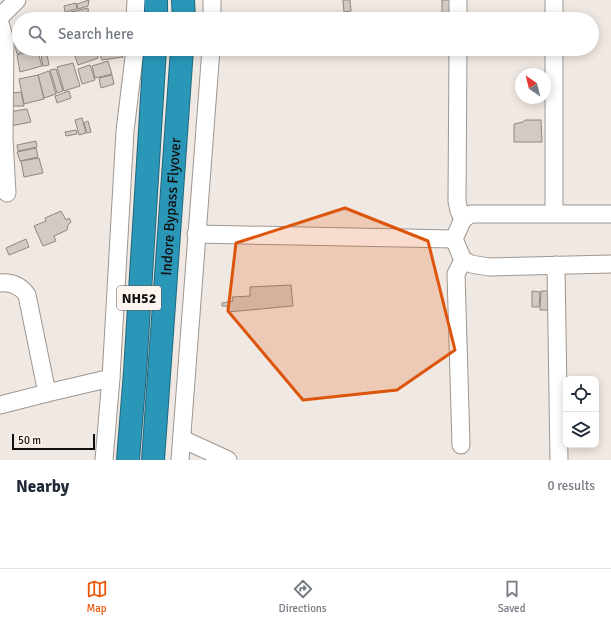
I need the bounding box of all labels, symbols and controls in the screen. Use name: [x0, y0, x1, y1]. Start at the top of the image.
search box: [12, 12, 599, 56]
icon: search: [26, 23, 48, 45]
text: Search here: [58, 25, 134, 43]
north arrow: [515, 68, 551, 104]
street label: Indore Bypass Flyover: [157, 136, 185, 276]
road number: NH52: [117, 286, 161, 310]
map controls: [563, 376, 599, 448]
button: locate: [563, 376, 599, 412]
button: layers: [563, 412, 599, 448]
scale bar: [12, 432, 95, 451]
text: 50 m: [18, 434, 41, 447]
text: Nearby: [16, 476, 69, 497]
text: 0 results: [547, 478, 595, 494]
tab: Map: [86, 578, 108, 615]
tab: Directions: [279, 578, 327, 615]
tab: Saved: [498, 578, 525, 615]

